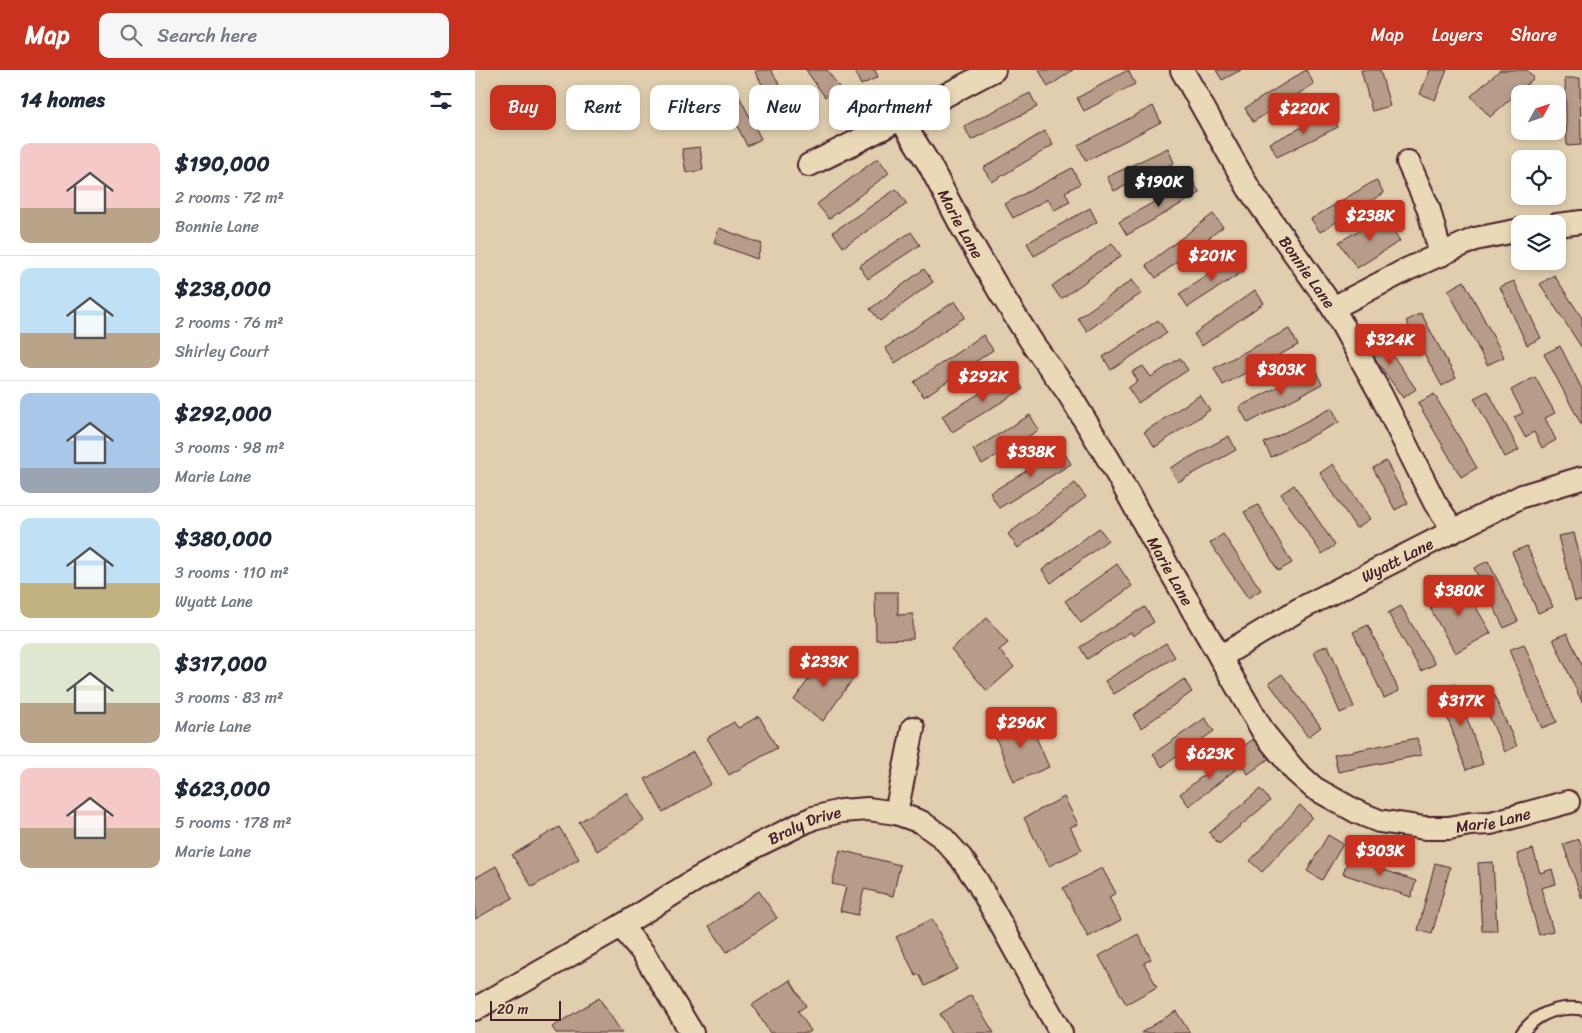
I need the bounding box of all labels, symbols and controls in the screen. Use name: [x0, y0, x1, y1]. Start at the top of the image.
search box: [99, 13, 449, 58]
text: Map: [25, 14, 69, 56]
text: Search here: [157, 19, 257, 52]
text: Map: [1371, 19, 1404, 51]
text: Layers: [1432, 19, 1483, 51]
text: Share: [1511, 19, 1557, 51]
icon: search: [117, 21, 145, 49]
text: 14 homes: [20, 81, 105, 119]
chip: Buy: [490, 85, 556, 130]
chip: Rent: [566, 85, 640, 130]
chip: Filters: [650, 85, 739, 130]
chip: New: [749, 85, 819, 130]
chip: Apartment: [829, 85, 950, 130]
north arrow: [1511, 85, 1566, 140]
map controls: [1511, 85, 1566, 270]
icon: filters: [427, 86, 455, 114]
pin: $220K: [1269, 92, 1339, 135]
text: $220K: [1279, 94, 1329, 123]
text: $190,000: [175, 145, 270, 183]
button: locate: [1511, 150, 1566, 205]
icon: home: [60, 163, 120, 223]
pin: $190K: [1124, 166, 1194, 208]
text: $190K: [1135, 167, 1183, 196]
text: 2 rooms · 72 m²: [175, 183, 284, 212]
street label: Marie Lane: [930, 183, 992, 264]
pin: $238K: [1335, 200, 1405, 242]
text: $238K: [1346, 201, 1394, 230]
text: Bonnie Lane: [175, 212, 259, 241]
button: layers: [1511, 215, 1566, 270]
street label: Bonnie Lane: [1271, 229, 1344, 315]
pin: $201K: [1177, 240, 1247, 282]
text: $201K: [1189, 241, 1235, 270]
text: $238,000: [175, 270, 271, 308]
icon: home: [60, 288, 120, 348]
text: 2 rooms · 76 m²: [175, 308, 284, 337]
pin: $324K: [1355, 324, 1425, 366]
text: $324K: [1366, 325, 1414, 354]
text: Shirley Court: [175, 337, 269, 366]
pin: $303K: [1246, 354, 1316, 396]
text: $303K: [1257, 355, 1305, 384]
pin: $292K: [948, 360, 1018, 403]
text: $292K: [959, 362, 1007, 391]
text: $292,000: [175, 395, 272, 433]
icon: home: [60, 413, 120, 473]
text: 3 rooms · 98 m²: [175, 433, 284, 462]
pin: $338K: [996, 436, 1066, 478]
text: $338K: [1007, 437, 1055, 466]
text: Marie Lane: [175, 462, 251, 491]
text: $380,000: [175, 520, 272, 558]
street label: Wyatt Lane: [1356, 529, 1438, 590]
street label: Marie Lane: [1139, 531, 1202, 611]
icon: home: [60, 538, 120, 598]
text: 3 rooms · 110 m²: [175, 558, 289, 587]
pin: $380K: [1424, 574, 1494, 617]
text: $380K: [1434, 576, 1484, 605]
text: Wyatt Lane: [175, 587, 253, 616]
text: $317,000: [175, 645, 267, 683]
pin: $233K: [789, 646, 859, 688]
text: $233K: [800, 647, 848, 676]
icon: home: [60, 663, 120, 723]
text: 3 rooms · 83 m²: [175, 683, 283, 712]
pin: $317K: [1426, 684, 1496, 727]
text: $317K: [1438, 686, 1484, 715]
pin: $296K: [986, 706, 1056, 749]
text: $296K: [997, 708, 1045, 737]
text: Marie Lane: [175, 712, 251, 741]
pin: $623K: [1175, 738, 1245, 780]
text: $623K: [1186, 739, 1234, 768]
text: $623,000: [175, 770, 270, 808]
icon: home: [60, 788, 120, 848]
street label: Braly Drive: [763, 797, 844, 853]
street label: Marie Lane: [1453, 798, 1534, 841]
text: 5 rooms · 178 m²: [175, 808, 292, 837]
pin: $303K: [1345, 834, 1415, 877]
text: $303K: [1356, 836, 1404, 865]
text: Marie Lane: [175, 837, 251, 866]
text: 20 m: [497, 997, 528, 1022]
scale bar: [490, 998, 561, 1021]

